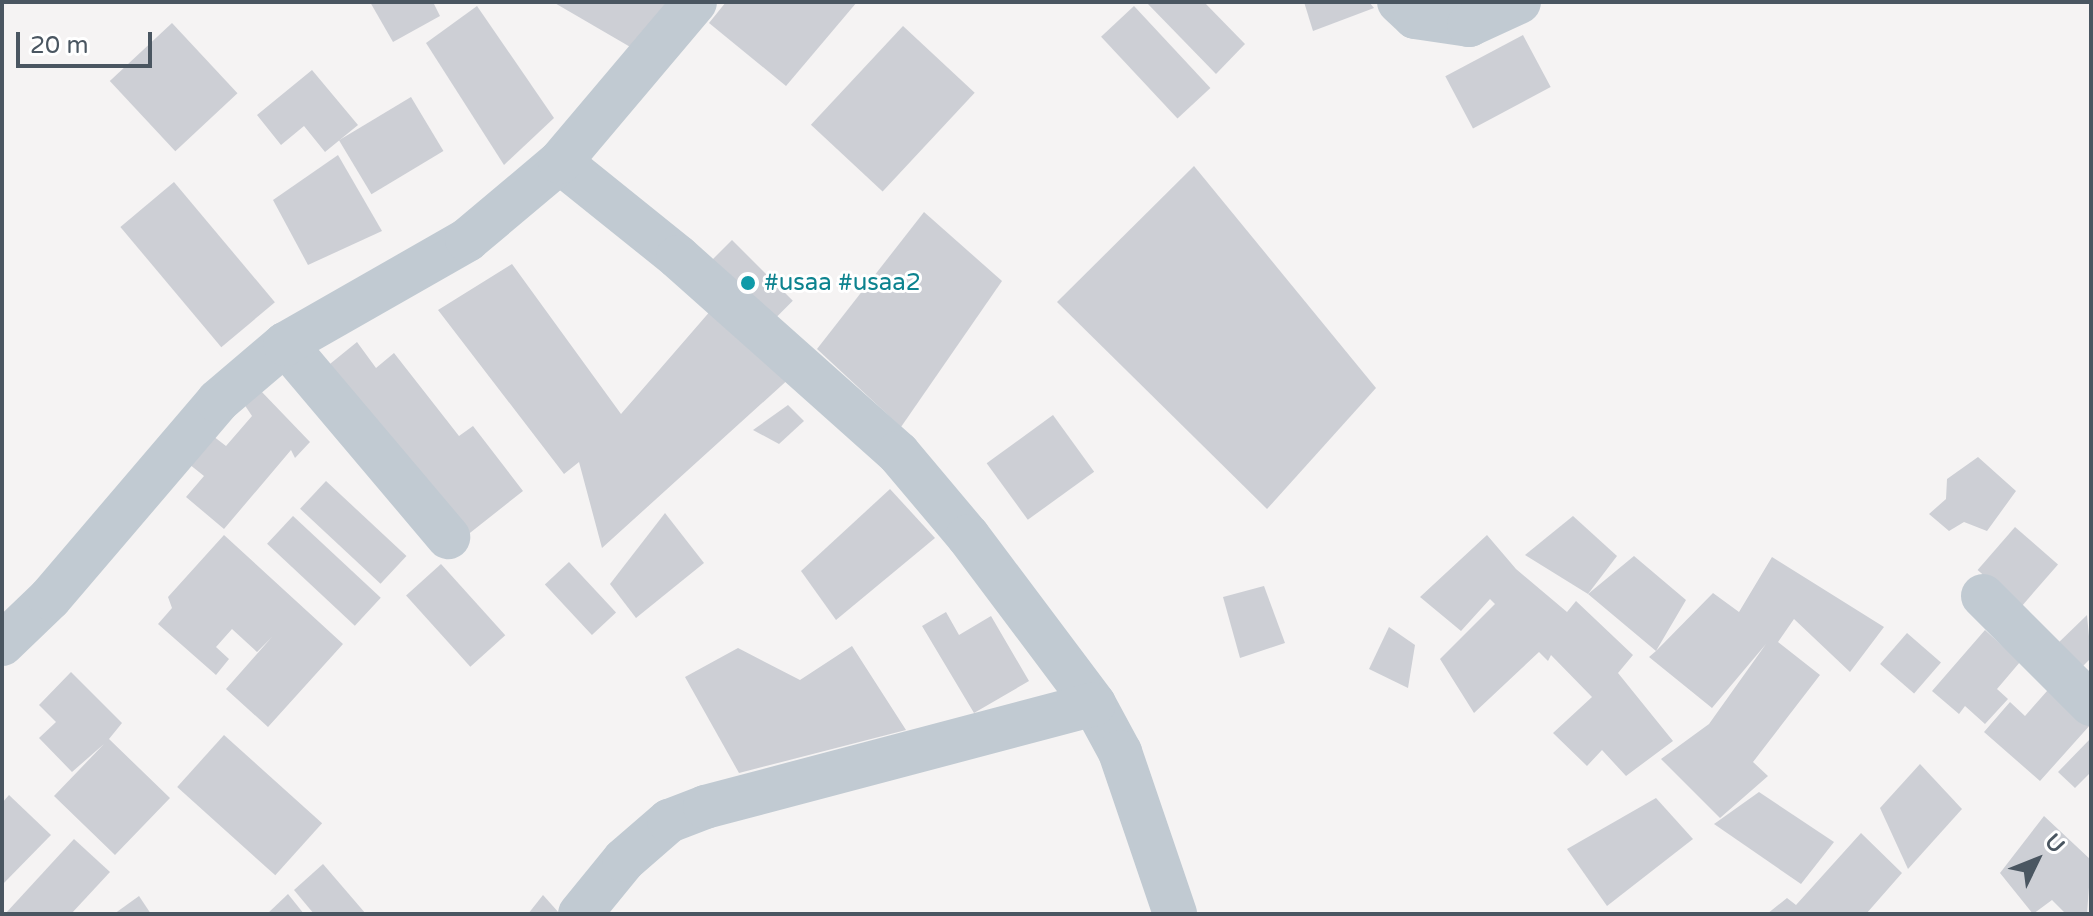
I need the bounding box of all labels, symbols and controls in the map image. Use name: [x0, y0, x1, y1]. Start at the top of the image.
scale bar: [20, 16, 156, 66]
text: 20 m: [30, 31, 88, 60]
place label: #usaa #usaa2: [764, 269, 921, 297]
marker: #usaa #usaa2: [739, 274, 757, 292]
north arrow: [1997, 820, 2077, 900]
text: U: [2039, 829, 2070, 859]

